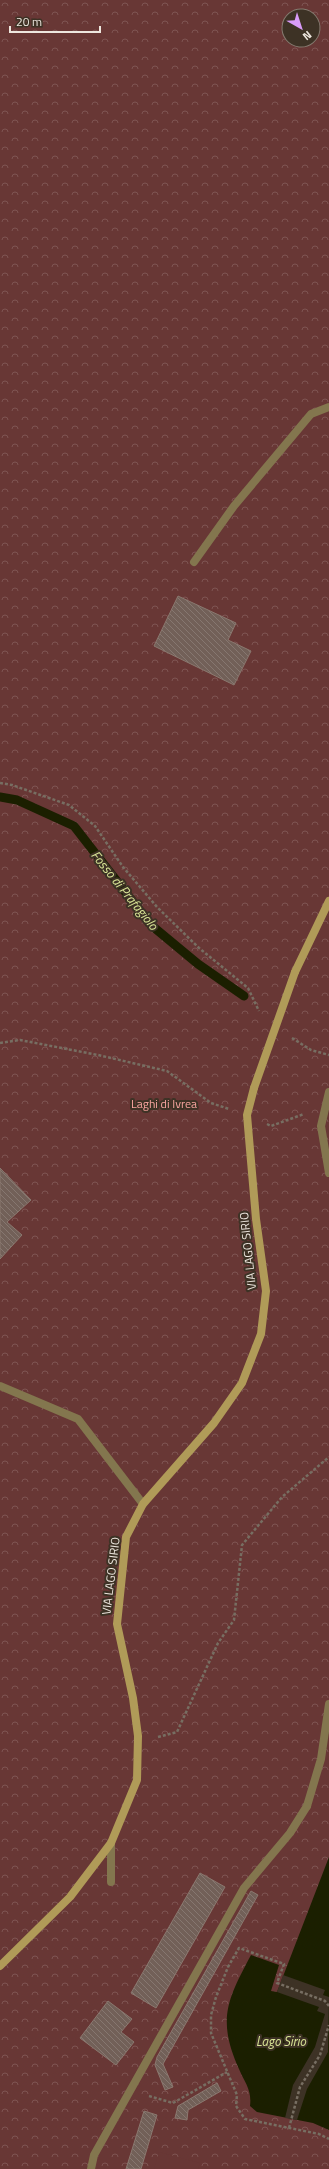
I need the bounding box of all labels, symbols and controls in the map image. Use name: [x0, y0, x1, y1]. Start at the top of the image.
scale bar: [10, 8, 100, 34]
north arrow: [281, 8, 321, 48]
text: 20 m: [16, 12, 42, 31]
text: N: [299, 27, 315, 44]
water label: Fosso di Prafagiolo: [87, 846, 164, 935]
park label: Laghi di Ivrea: [131, 1094, 197, 1113]
street label: VIA LAGO SIRIO: [234, 1211, 261, 1291]
street label: VIA LAGO SIRIO: [96, 1536, 125, 1616]
water label: Lago Sirio: [256, 2031, 306, 2051]

